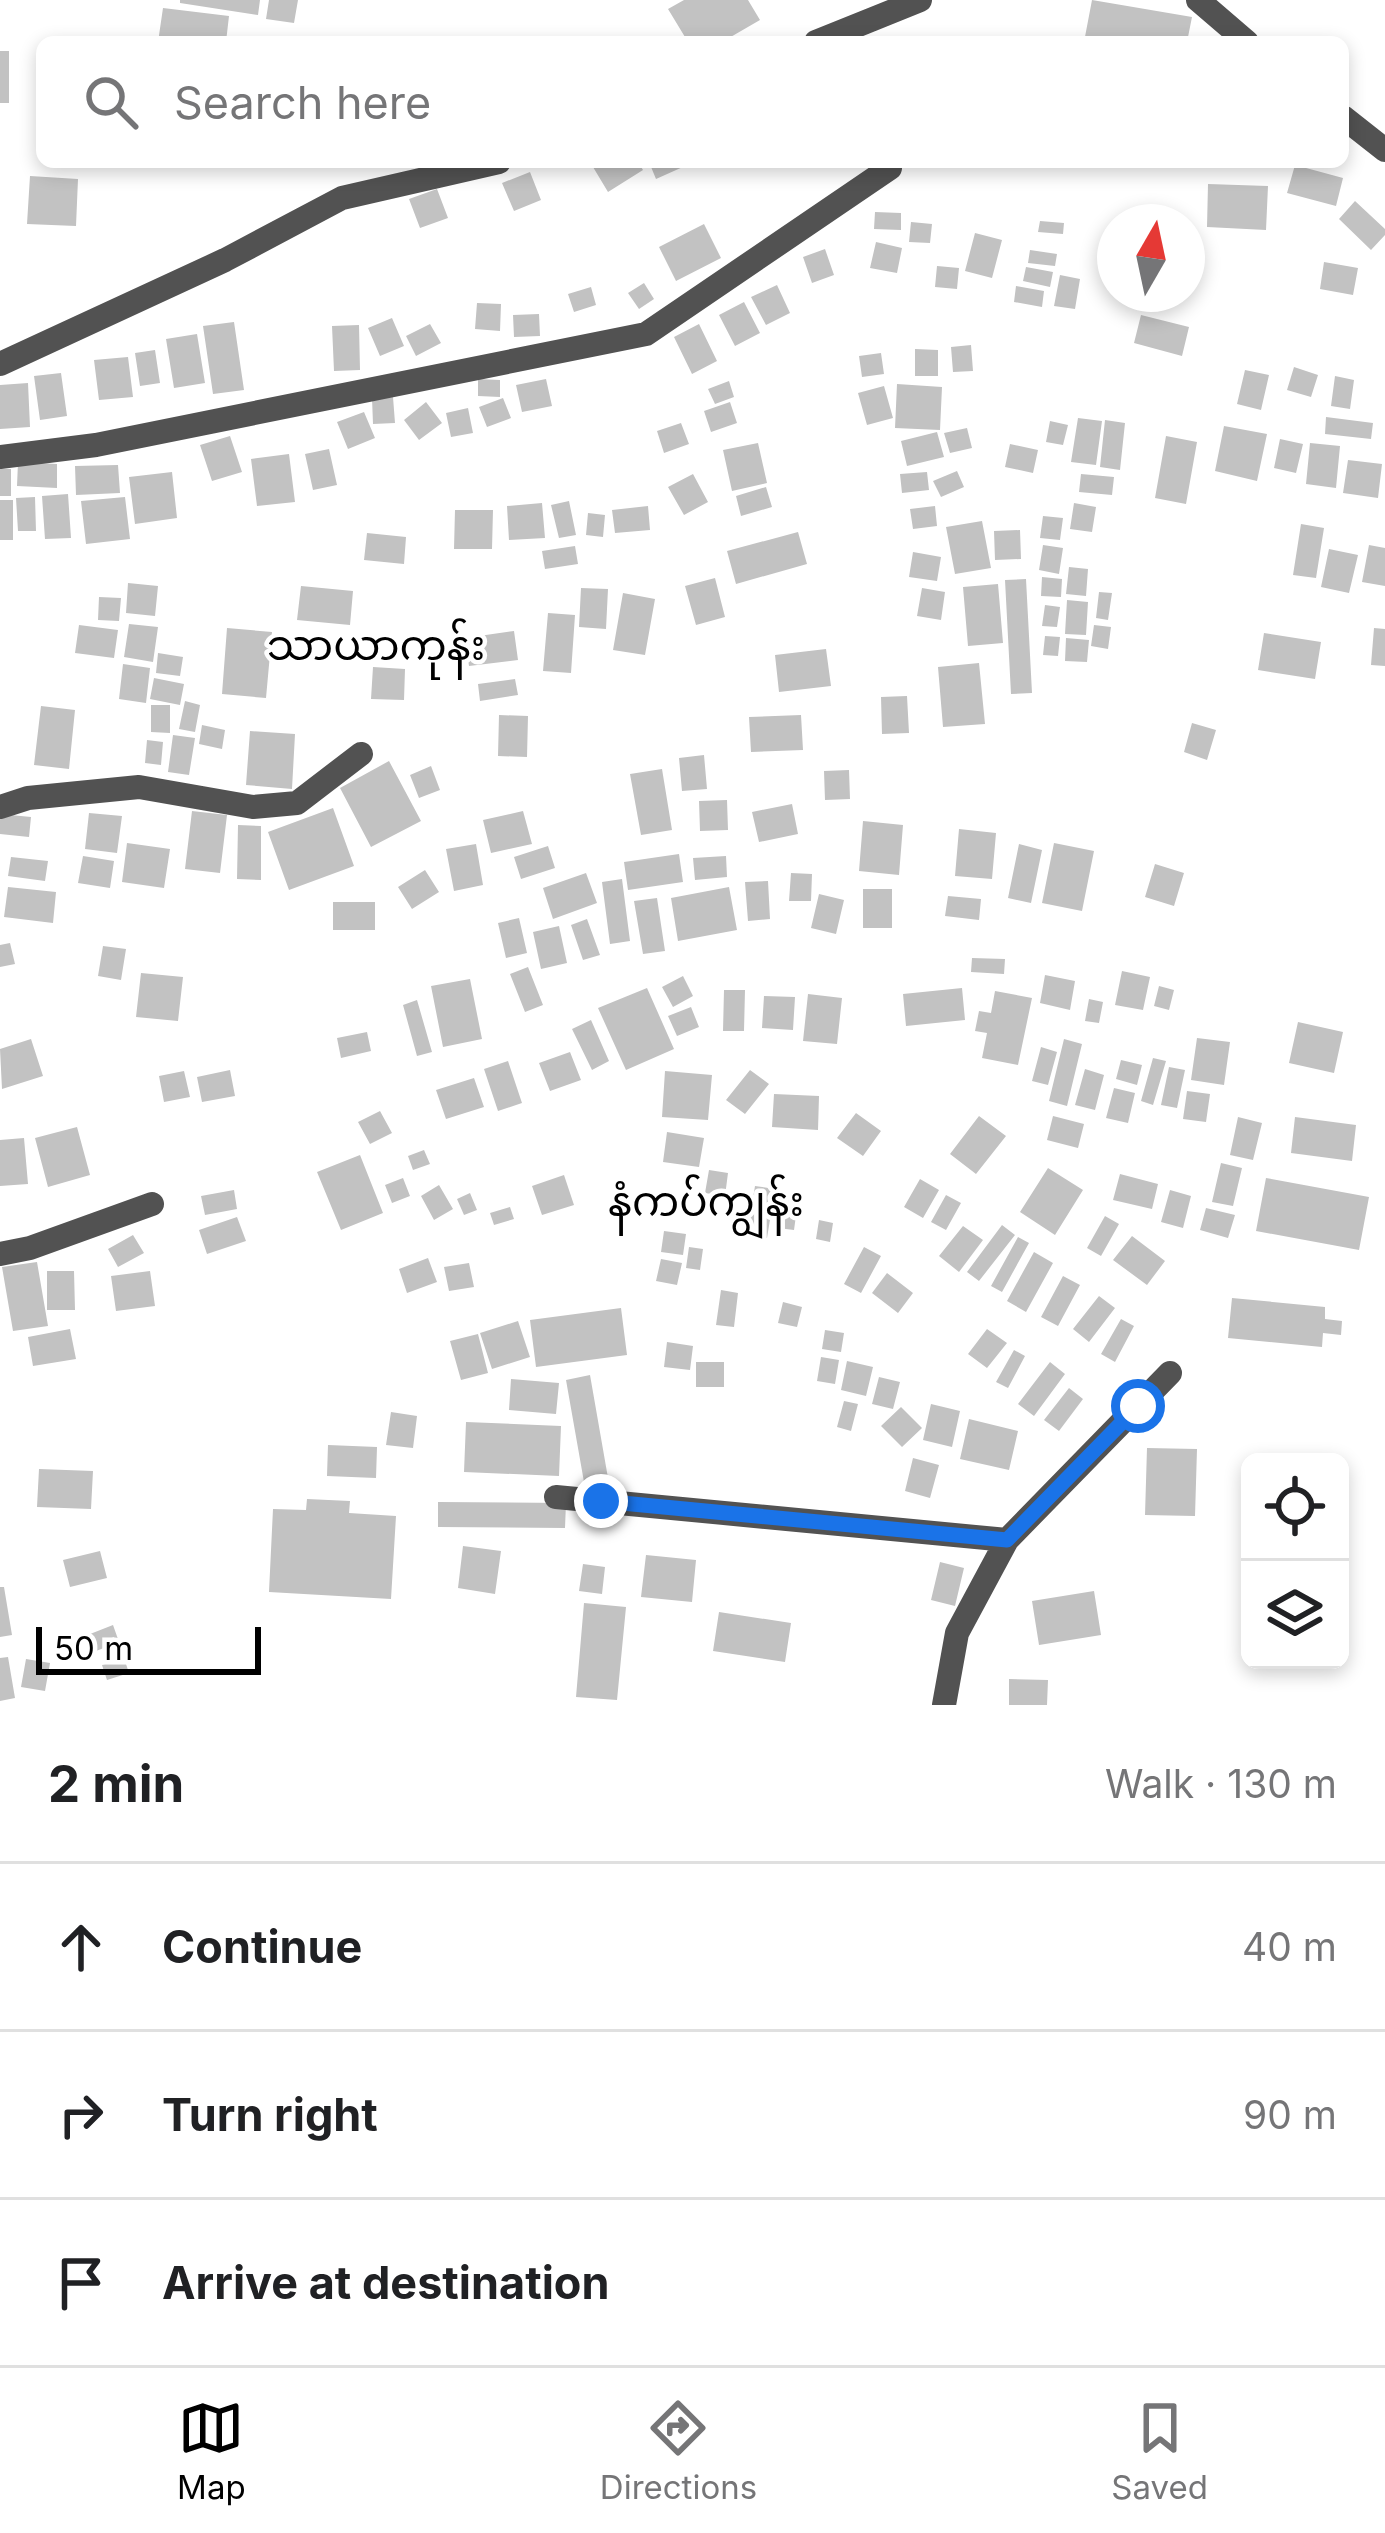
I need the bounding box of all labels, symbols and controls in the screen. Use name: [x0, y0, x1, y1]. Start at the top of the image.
search box: [36, 36, 1349, 168]
icon: search: [78, 69, 144, 135]
text: Search here: [174, 75, 431, 130]
north arrow: [1097, 204, 1205, 312]
district label: သာယာကုန်း: [267, 618, 485, 680]
district label: နံကပ်ကျွန်း: [608, 1174, 804, 1239]
route start: [1111, 1379, 1165, 1433]
map controls: [1241, 1453, 1349, 1669]
button: locate: [1241, 1453, 1349, 1561]
route end: [574, 1474, 628, 1528]
button: layers: [1241, 1561, 1349, 1669]
scale bar: [36, 1621, 261, 1674]
text: 50 m: [54, 1628, 133, 1668]
text: 2 min: [48, 1753, 184, 1814]
text: Walk · 130 m: [1105, 1760, 1337, 1807]
icon: ahead: [48, 1914, 114, 1980]
text: Continue: [162, 1919, 362, 1974]
text: 40 m: [1242, 1923, 1337, 1970]
icon: right: [48, 2082, 114, 2148]
text: Turn right: [162, 2087, 378, 2142]
text: 90 m: [1243, 2091, 1337, 2138]
icon: arrive: [48, 2250, 114, 2316]
text: Arrive at destination: [162, 2255, 609, 2310]
tab: Map: [177, 2395, 246, 2507]
tab: Directions: [600, 2395, 757, 2507]
tab: Saved: [1111, 2395, 1208, 2507]

